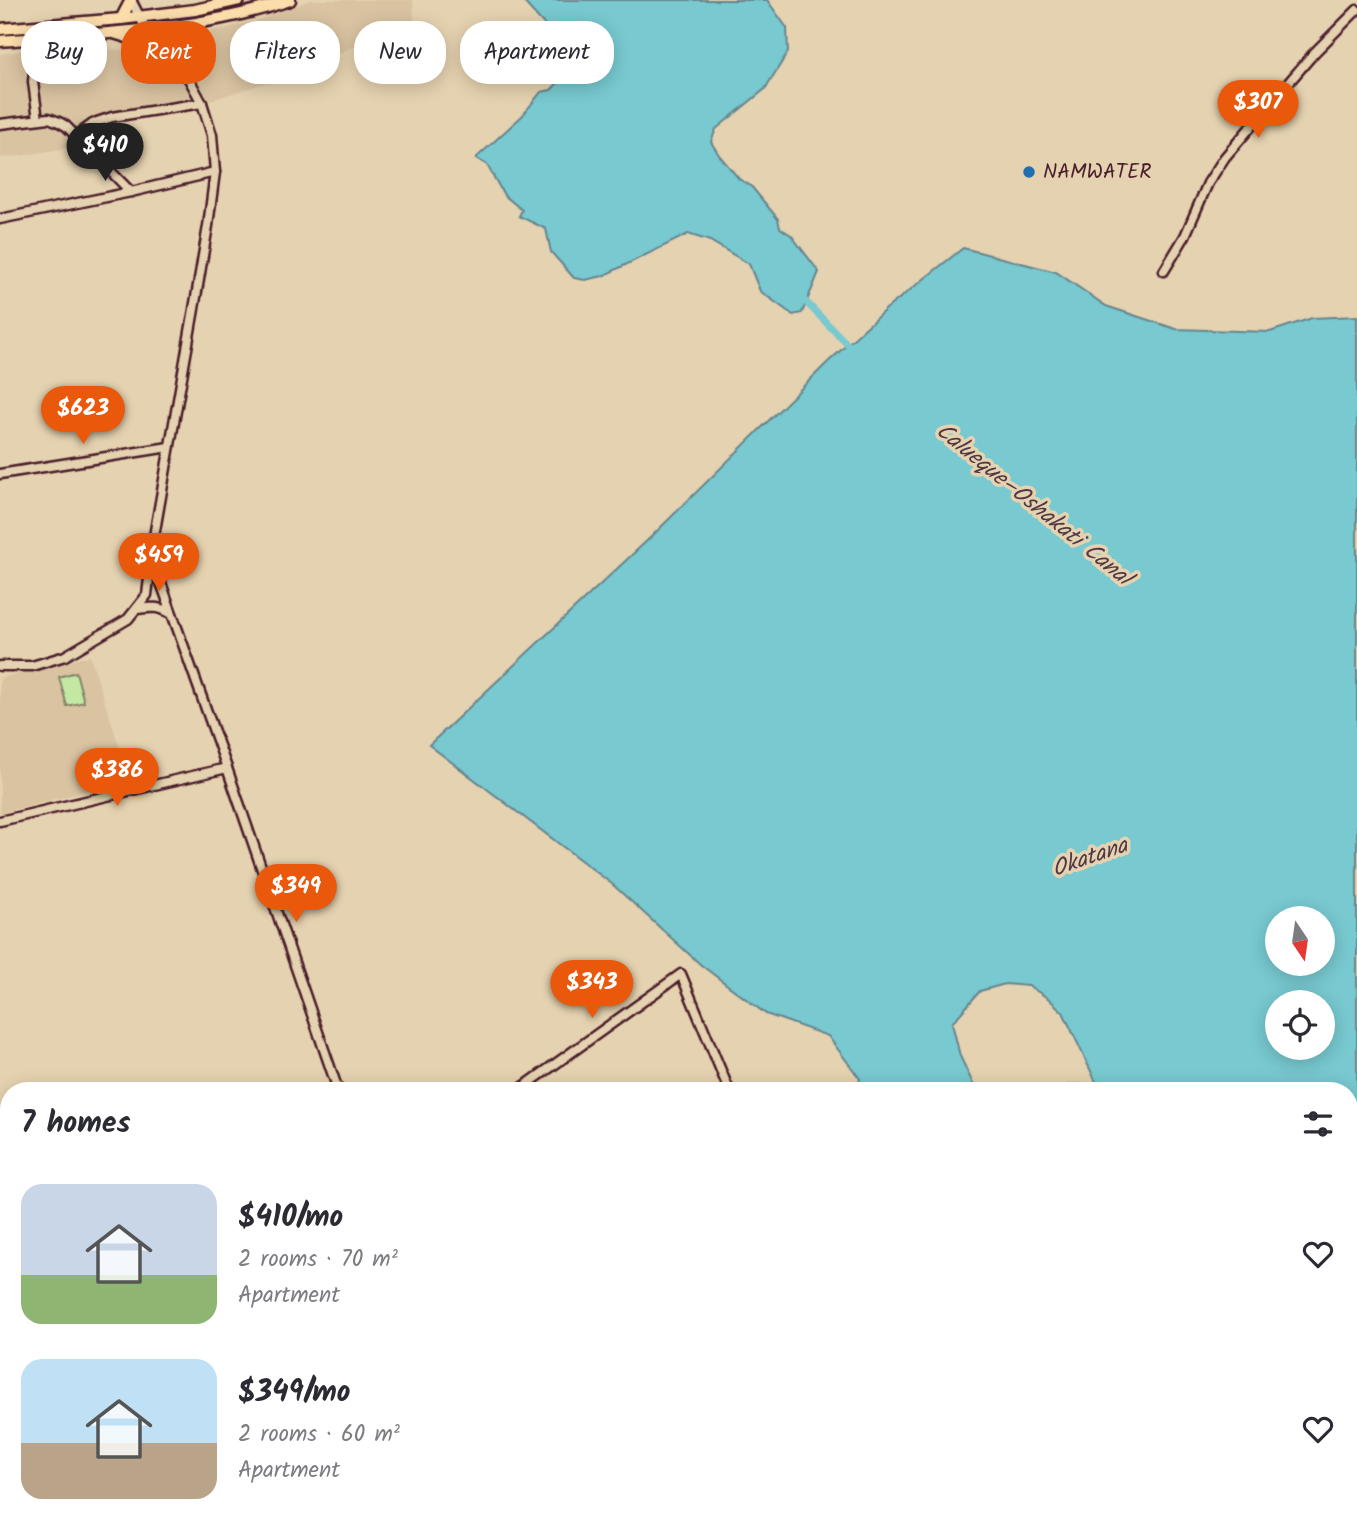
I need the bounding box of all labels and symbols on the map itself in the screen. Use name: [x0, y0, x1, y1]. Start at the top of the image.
pin: $307: [1217, 80, 1299, 140]
pin: $410: [64, 124, 146, 183]
place label: NAMWATER: [1043, 156, 1152, 189]
marker: NAMWATER: [1021, 164, 1037, 180]
pin: $623: [42, 386, 124, 446]
water label: Calueque–Oshakati Canal: [927, 414, 1142, 598]
pin: $459: [118, 534, 200, 593]
pin: $386: [76, 748, 158, 808]
water label: Okatana: [1047, 827, 1135, 888]
pin: $349: [255, 864, 337, 924]
north arrow: [1265, 906, 1335, 976]
pin: $343: [551, 960, 633, 1020]

